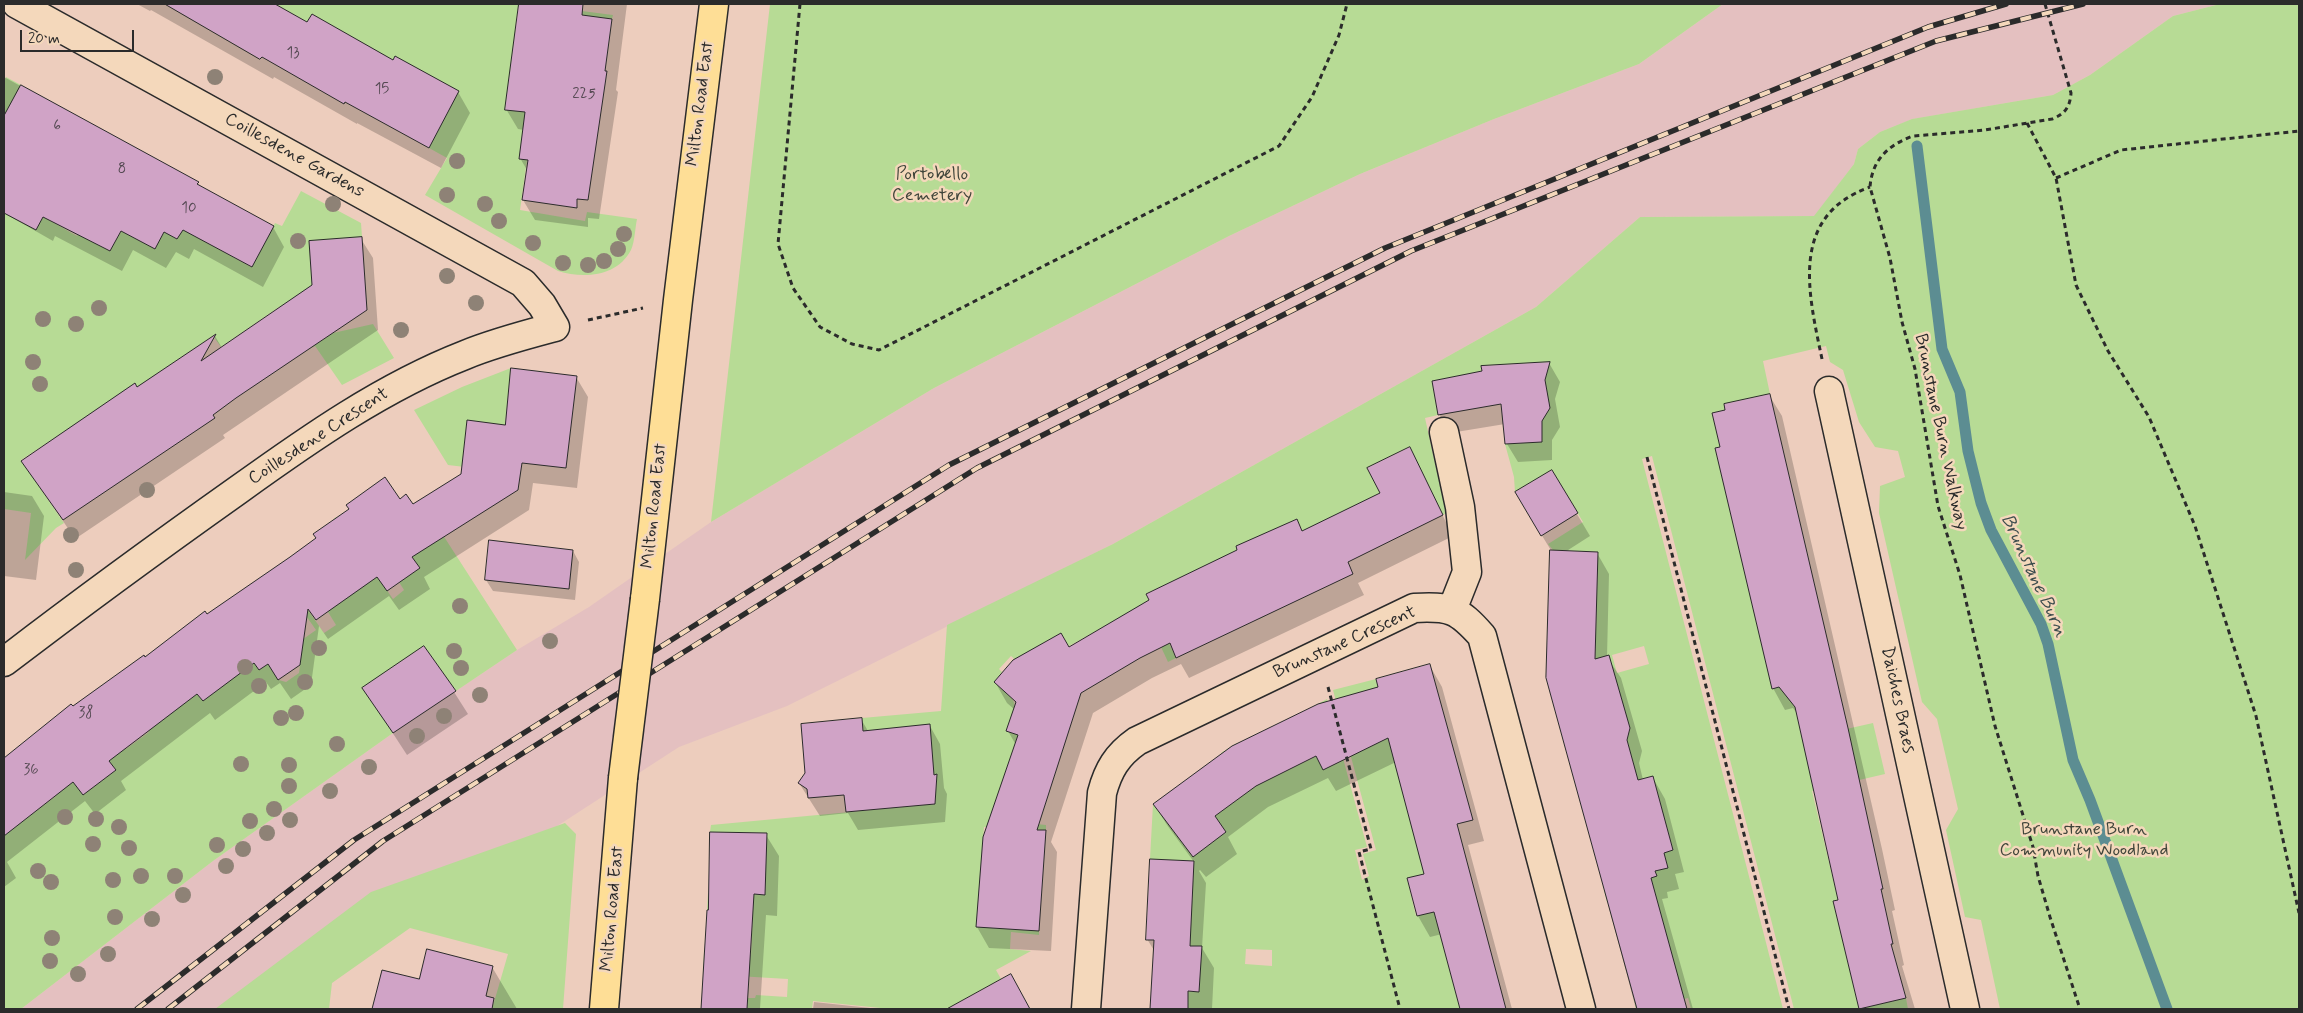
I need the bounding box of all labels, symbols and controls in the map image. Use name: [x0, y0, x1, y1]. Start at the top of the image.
scale bar: [22, 20, 136, 52]
text: 20 m: [28, 29, 60, 49]
street label: Milton Road East: [683, 40, 719, 168]
house number: 13: [286, 45, 300, 63]
house number: 15: [375, 81, 389, 99]
house number: 225: [572, 86, 596, 104]
street label: Coillesdene Gardens: [220, 109, 368, 203]
house number: 6: [53, 118, 61, 136]
house number: 8: [118, 161, 126, 179]
park label: Portobello Cemetery: [892, 164, 972, 206]
house number: 10: [181, 200, 197, 218]
street label: Brunstane Burn Walkway: [1909, 332, 1971, 532]
street label: Coillesdene Crescent: [245, 384, 393, 490]
street label: Milton Road East: [638, 442, 672, 570]
water label: Brunstane Burn: [1995, 511, 2071, 641]
street label: Brunstane Crescent: [1270, 602, 1420, 684]
street label: Daiches Braes: [1875, 645, 1919, 755]
house number: 38: [79, 705, 93, 723]
house number: 36: [23, 762, 39, 780]
park label: Brunstane Burn Community Woodland: [2000, 819, 2168, 862]
street label: Milton Road East: [597, 845, 629, 973]

